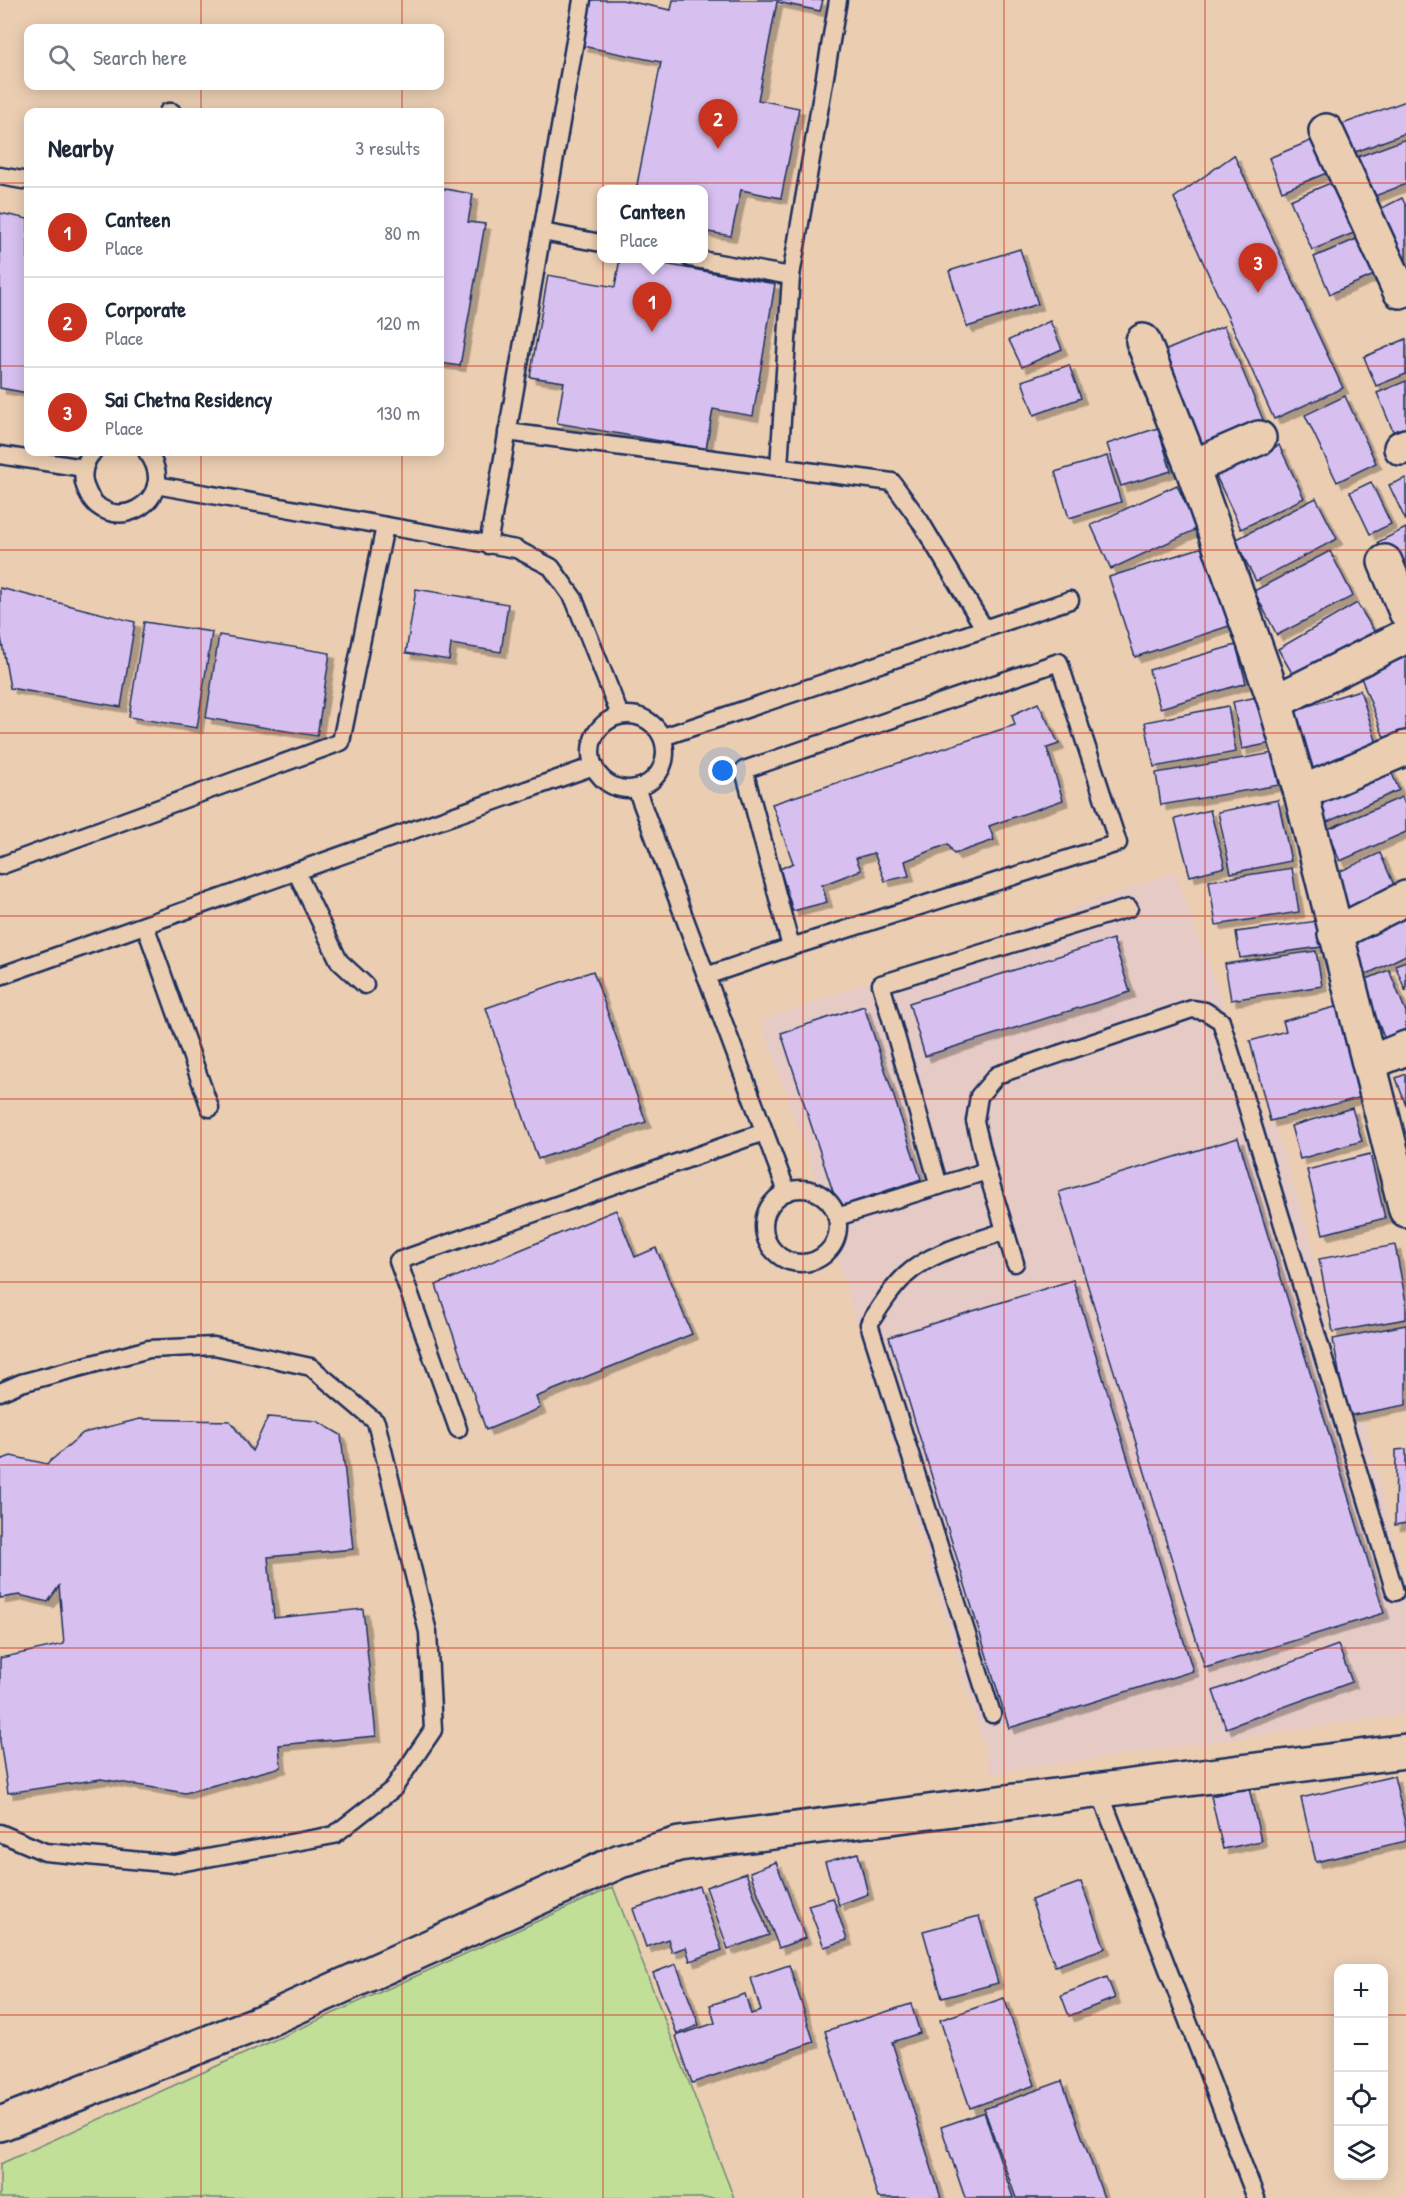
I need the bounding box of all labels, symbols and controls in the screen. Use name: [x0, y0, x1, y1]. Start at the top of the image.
search box: [24, 24, 444, 90]
icon: search: [45, 41, 78, 74]
text: Search here: [93, 42, 187, 72]
pin: 2: [698, 100, 738, 149]
text: Nearby: [48, 130, 114, 165]
text: 3 results: [355, 134, 420, 161]
popup: [597, 185, 708, 263]
text: Canteen: [620, 196, 685, 226]
text: Canteen: [105, 204, 171, 234]
text: 1: [64, 219, 71, 246]
text: 80 m: [384, 219, 420, 246]
text: Place: [620, 226, 658, 253]
text: Place: [105, 234, 144, 261]
pin: 3: [1238, 244, 1278, 293]
pin: 1: [632, 282, 672, 332]
text: Corporate: [105, 294, 186, 324]
text: 2: [63, 309, 72, 336]
text: 120 m: [376, 309, 420, 336]
text: Place: [105, 324, 144, 351]
text: Sai Chetna Residency: [105, 384, 272, 414]
text: 3: [63, 399, 72, 426]
text: 130 m: [377, 399, 420, 426]
text: Place: [105, 414, 144, 441]
your location: [708, 756, 737, 785]
map controls: [1334, 1964, 1388, 2180]
button: +: [1334, 1964, 1388, 2018]
button: −: [1334, 2018, 1388, 2072]
button: locate: [1334, 2072, 1388, 2126]
button: layers: [1334, 2126, 1388, 2180]

